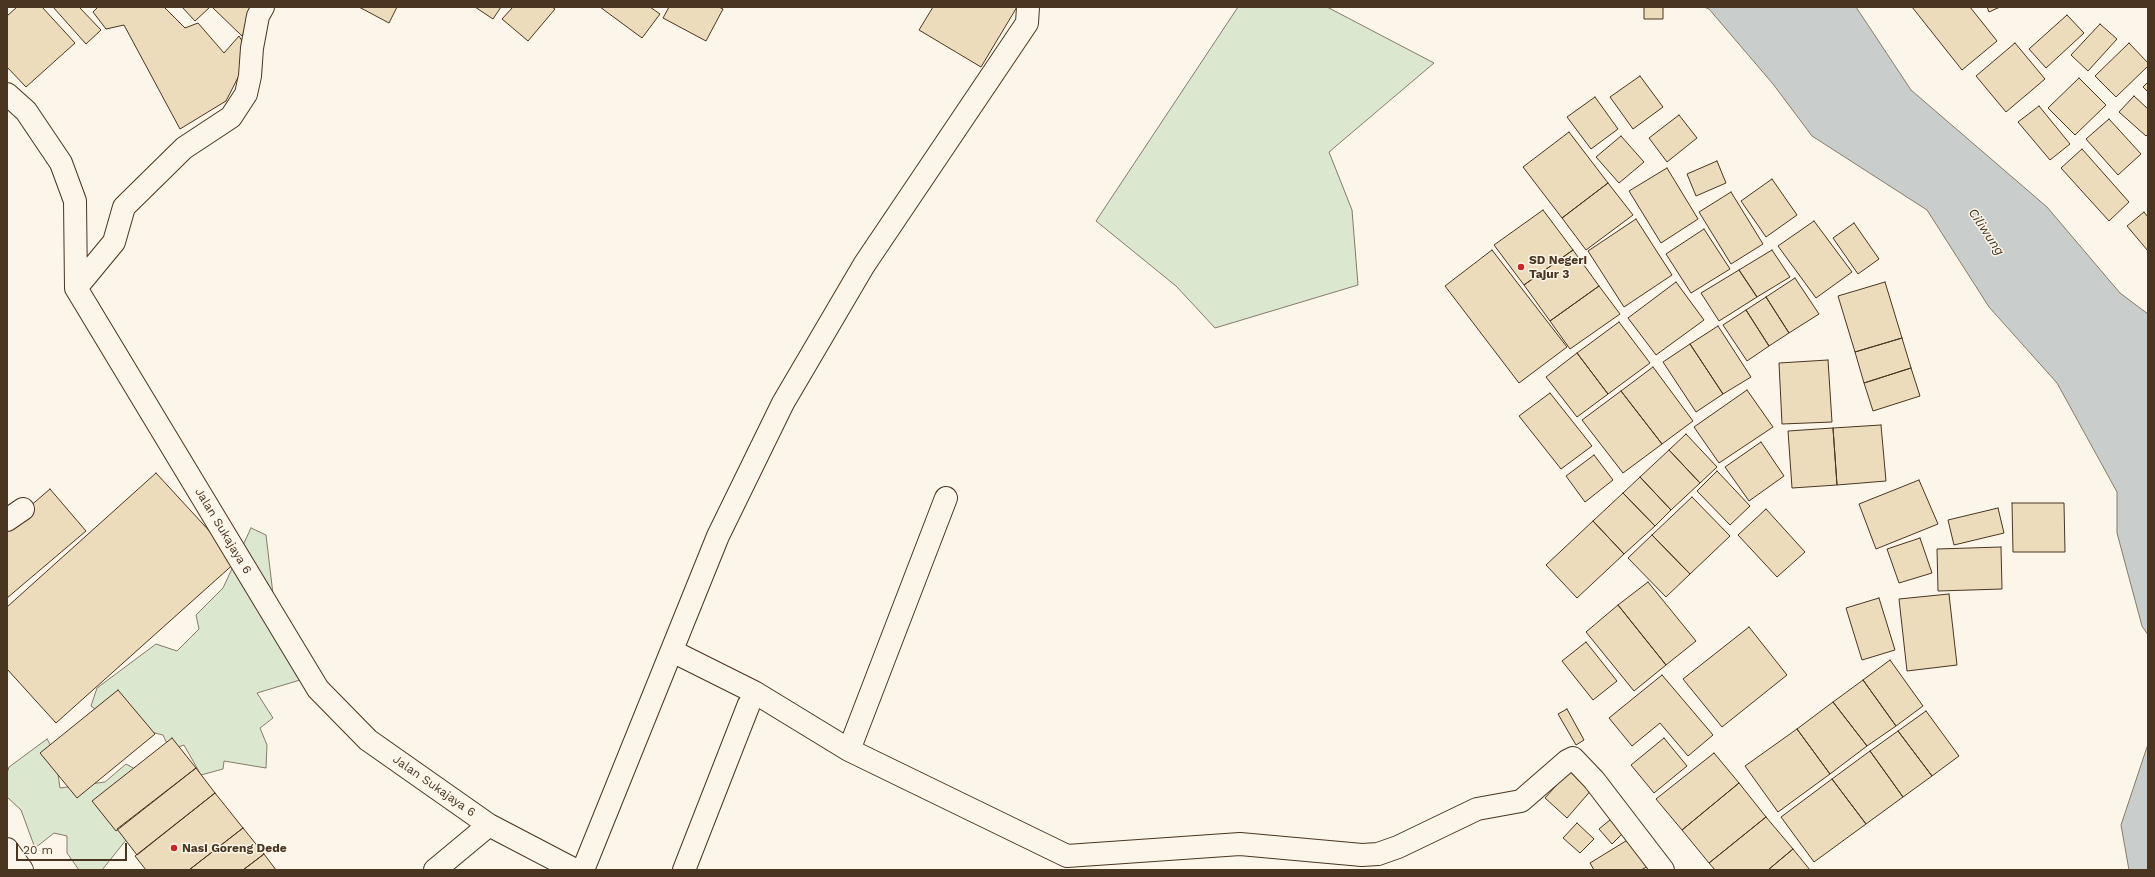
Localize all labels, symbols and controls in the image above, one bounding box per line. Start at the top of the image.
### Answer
water label: Ciliwung [1965,206,2007,258]
place label: SD Negeri Tajur 3 [1529,253,1587,281]
marker: SD Negeri Tajur 3 [1516,262,1526,272]
street label: Jalan Sukajaya 6 [192,485,254,577]
street label: Jalan Sukajaya 6 [390,752,478,820]
scale bar [18,835,129,861]
place label: Nasi Goreng Dede [182,841,287,855]
text: 20 m [23,843,53,857]
marker: Nasi Goreng Dede [169,843,179,853]

